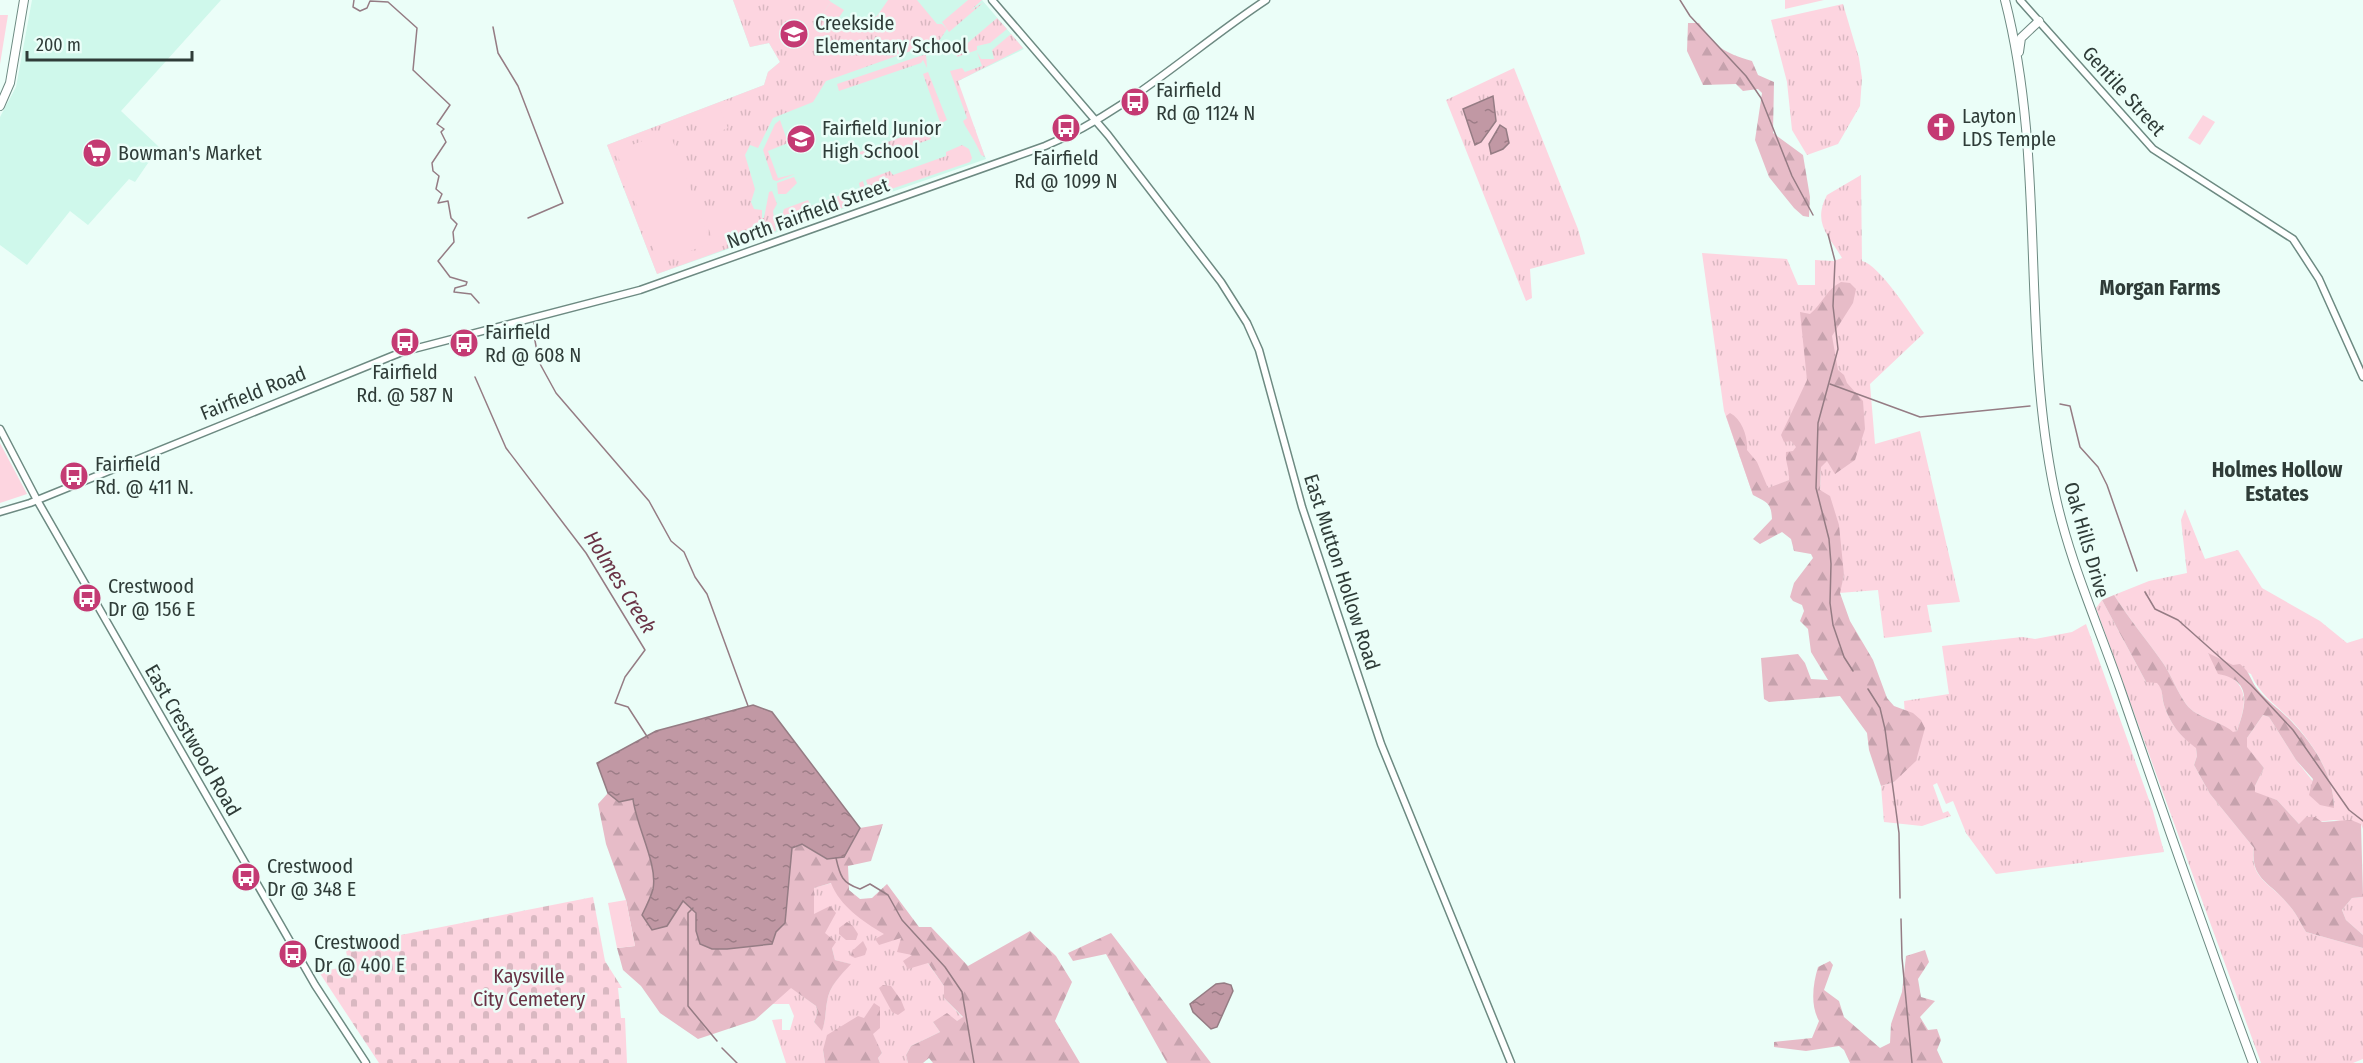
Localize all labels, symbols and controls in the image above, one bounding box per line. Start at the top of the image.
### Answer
place label: Creekside Elementary School [815,11,967,58]
school or university icon: Creekside Elementary School [778,18,810,50]
scale bar [27,24,192,62]
text: 200 m [36,34,81,56]
street label: Gentile Street [2077,41,2171,141]
place label: Fairfield Rd @ 1124 N [1156,78,1255,125]
bus stop icon: Fairfield Rd @ 1124 N [1119,86,1151,118]
place label: Layton LDS Temple [1962,104,2056,151]
church icon: Layton LDS Temple [1925,111,1957,143]
bus stop icon: Fairfield Rd @ 1099 N [1050,112,1082,144]
place label: Fairfield Junior High School [822,116,941,163]
school or university icon: Fairfield Junior High School [785,123,817,155]
supermarket icon: Bowman's Market [81,137,113,169]
place label: Bowman's Market [118,141,262,165]
place label: Fairfield Rd @ 1099 N [1014,146,1118,193]
street label: North Fairfield Street [724,172,893,254]
district label: Morgan Farms [2100,275,2220,301]
place label: Fairfield Rd @ 608 N [485,320,581,367]
bus stop icon: Fairfield Rd. @ 587 N [389,326,421,358]
bus stop icon: Fairfield Rd @ 608 N [448,327,480,359]
place label: Fairfield Rd. @ 587 N [356,360,454,407]
street label: Fairfield Road [197,361,309,425]
place label: Fairfield Rd. @ 411 N. [95,452,193,499]
district label: Holmes Hollow Estates [2212,457,2343,507]
bus stop icon: Fairfield Rd. @ 411 N. [58,460,90,492]
street label: East Mutton Hollow Road [1299,471,1385,673]
street label: Oak Hills Drive [2059,479,2115,601]
water label: Holmes Creek [578,526,662,638]
place label: Crestwood Dr @ 156 E [108,574,195,621]
bus stop icon: Crestwood Dr @ 156 E [71,582,103,614]
street label: East Crestwood Road [140,660,246,820]
place label: Crestwood Dr @ 348 E [267,854,356,901]
bus stop icon: Crestwood Dr @ 348 E [230,861,262,893]
place label: Crestwood Dr @ 400 E [314,930,405,977]
bus stop icon: Crestwood Dr @ 400 E [277,938,309,970]
park label: Kaysville City Cemetery [473,964,585,1011]

